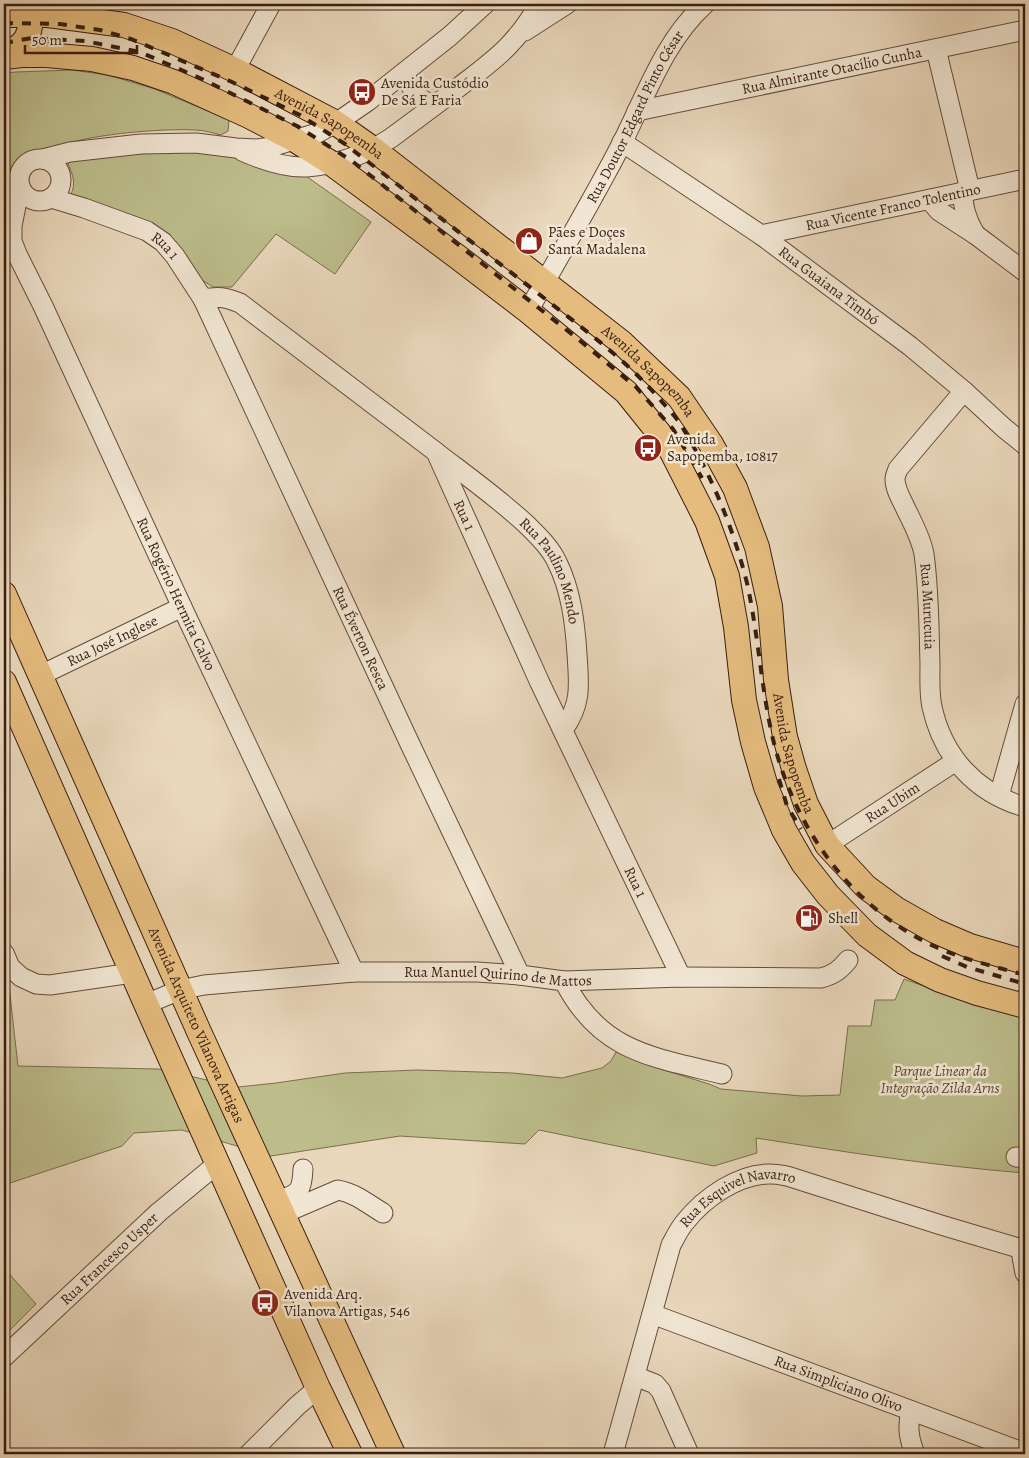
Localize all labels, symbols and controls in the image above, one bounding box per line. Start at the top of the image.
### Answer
scale bar [25,22,138,54]
street label: Rua Doutor Edgard Pinto César [582,26,688,207]
text: 50 m [32,30,62,50]
street label: Rua Almirante Otacílio Cunha [740,42,924,99]
place label: Avenida Custódio De Sá E Faria [380,73,489,110]
bus stop icon: Avenida Custódio De Sá E Faria [347,77,377,107]
street label: Avenida Sapopemba [271,82,388,164]
street label: Rua Vicente Franco Tolentino [804,179,982,235]
place label: Pães e Doçes Santa Madalena [548,222,646,259]
shop icon: Pães e Doçes Santa Madalena [514,226,544,256]
street label: Rua 1 [147,227,184,264]
street label: Rua Guaiana Timbó [775,242,883,330]
street label: Avenida Sapopemba [597,320,700,421]
place label: Avenida Sapopemba, 10817 [666,429,778,466]
bus stop icon: Avenida Sapopemba, 10817 [633,433,663,463]
street label: Rua 1 [449,496,480,534]
street label: Rua Paulino Mendo [515,513,584,625]
street label: Rua Rogério Hermita Calvo [132,514,220,674]
street label: Rua Murucuia [915,562,940,650]
street label: Rua Éverton Resca [328,583,394,693]
street label: Rua José Inglese [63,610,161,671]
street label: Avenida Sapopemba [768,691,819,817]
street label: Rua Ubim [861,777,924,828]
street label: Rua 1 [620,863,651,901]
fuel station icon: Shell [794,903,824,933]
place label: Shell [828,908,858,928]
street label: Avenida Arquiteto Vilanova Artigas [143,923,249,1126]
street label: Rua Manuel Quirino de Mattos [404,962,592,991]
park label: Parque Linear da Integração Zilda Arns [881,1061,999,1098]
street label: Rua Esquivel Navarro [675,1164,799,1232]
street label: Rua Francesco Usper [56,1208,163,1309]
place label: Avenida Arq. Vilanova Artigas, 546 [283,1284,410,1321]
bus stop icon: Avenida Arq. Vilanova Artigas, 546 [250,1288,280,1318]
street label: Rua Simpliciano Olivo [771,1350,906,1417]

